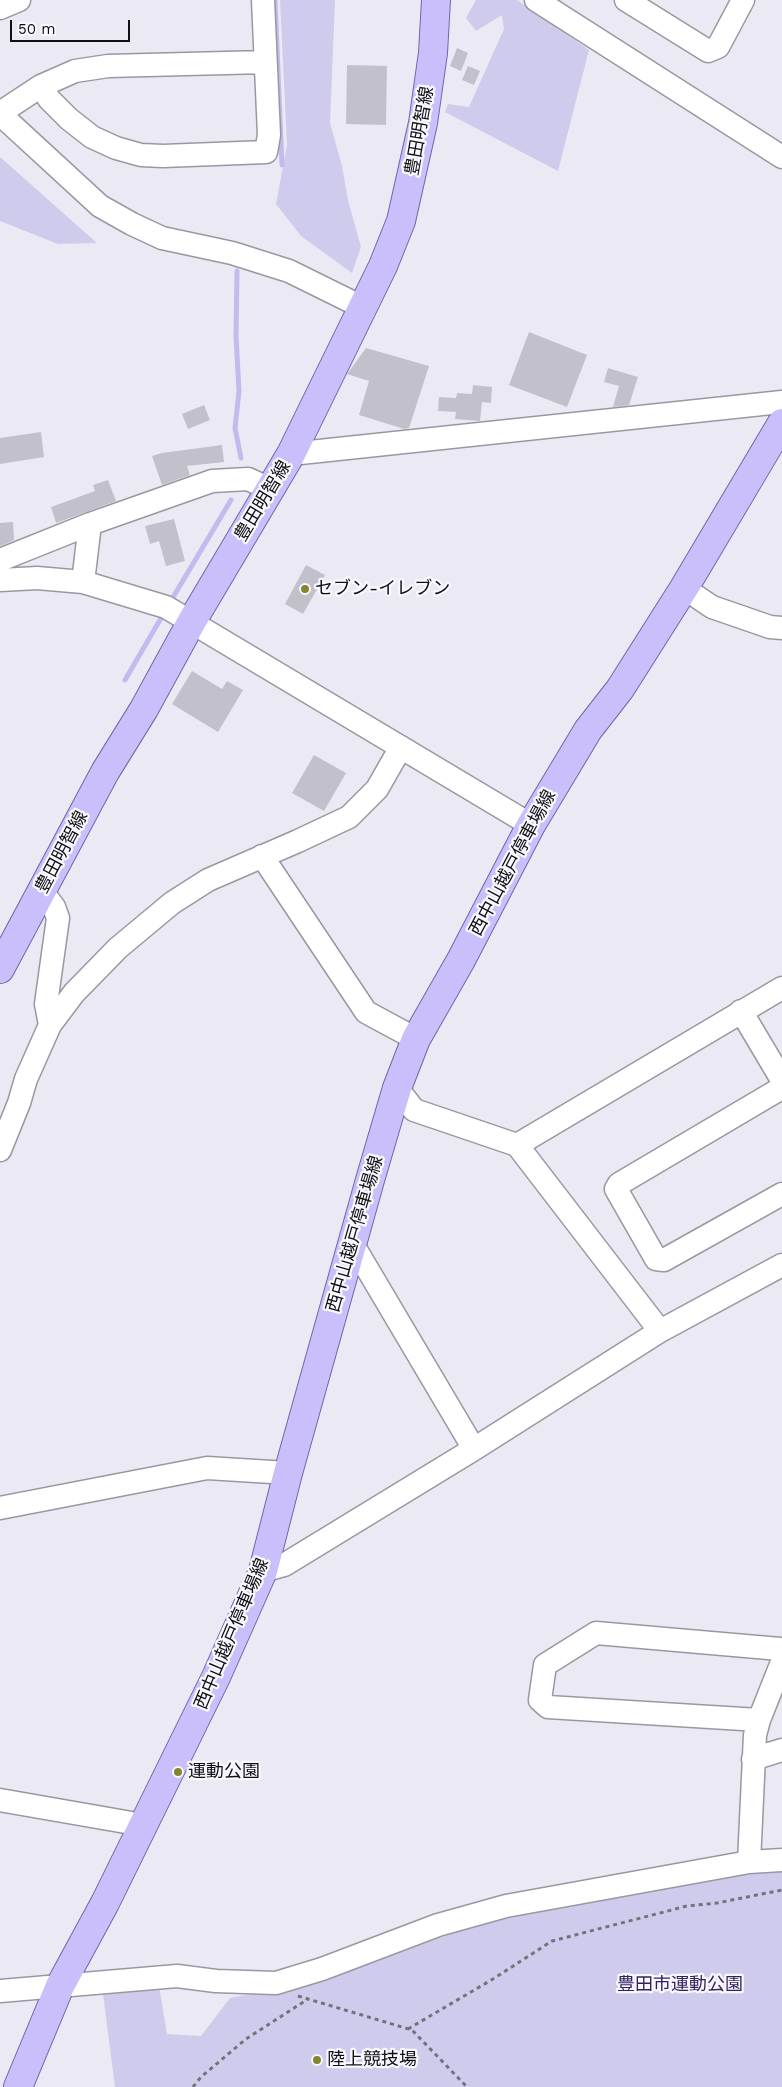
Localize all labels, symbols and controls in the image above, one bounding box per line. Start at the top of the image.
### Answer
scale bar [12,10,132,42]
text: 50 m [18,20,55,38]
street label: 豊田明智線 [402,85,438,177]
street label: 豊田明智線 [231,457,295,545]
place label: セブン-イレブン [315,578,450,600]
marker: セブン-イレブン [299,583,311,595]
street label: 西中山越戸停車場線 [465,786,561,940]
street label: 豊田明智線 [31,807,93,897]
street label: 西中山越戸停車場線 [322,1153,388,1315]
street label: 西中山越戸停車場線 [190,1555,274,1713]
place label: 運動公園 [188,1761,260,1783]
marker: 運動公園 [172,1766,184,1778]
park label: 豊田市運動公園 [617,1974,743,1996]
place label: 陸上競技場 [327,2049,417,2071]
marker: 陸上競技場 [311,2054,323,2066]

